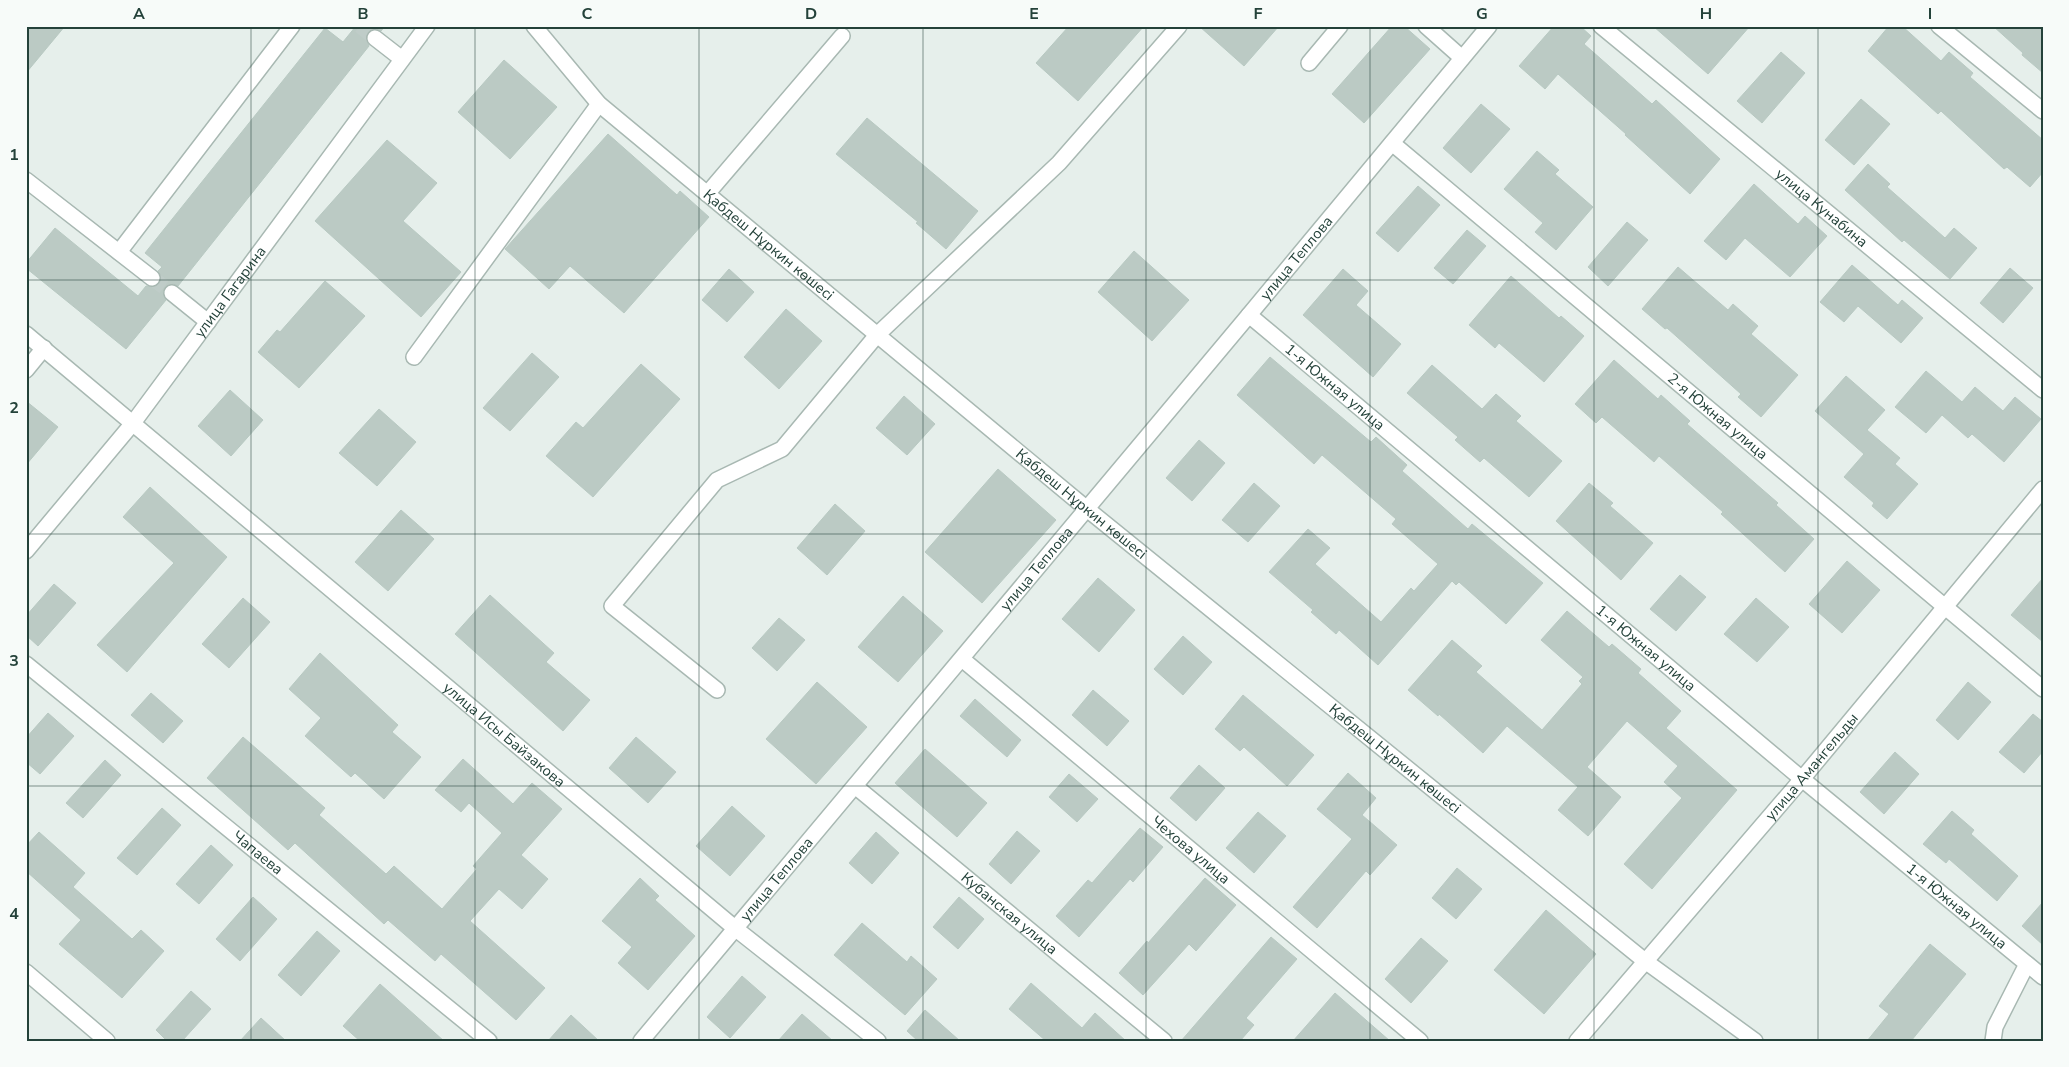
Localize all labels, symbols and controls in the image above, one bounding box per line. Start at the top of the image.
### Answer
text: A [133,3,145,25]
text: B [357,3,369,25]
text: C [582,3,593,25]
text: D [805,3,817,25]
text: E [1029,3,1039,25]
text: F [1254,3,1263,25]
text: G [1476,3,1488,25]
text: H [1700,3,1712,25]
text: I [1928,3,1932,25]
text: 1 [9,144,19,166]
street label: улица Кунабина [1771,164,1872,252]
street label: Қабдеш Нұркин көшесі [699,185,838,305]
street label: улица Теплова [1255,212,1337,304]
street label: улица Гагарина [190,242,271,342]
street label: 1-я Южная улица [1280,339,1389,435]
street label: 2-я Южная улица [1663,368,1772,464]
text: 2 [9,397,19,419]
street label: Қабдеш Нұркин көшесі [1011,444,1151,564]
street label: улица Теплова [995,522,1078,615]
street label: 1-я Южная улица [1591,600,1700,696]
text: 3 [9,650,19,672]
street label: улица Исы Байзакова [439,678,570,792]
street label: Қабдеш Нұркин көшесі [1325,699,1465,818]
street label: улица Амангельды [1761,709,1863,825]
street label: Чехова улица [1147,811,1234,888]
street label: Чапаева [228,826,287,879]
street label: улица Теплова [735,833,818,926]
street label: 1-я Южная улица [1902,859,2011,953]
street label: Кубанская улица [957,868,1062,959]
text: 4 [9,903,19,925]

